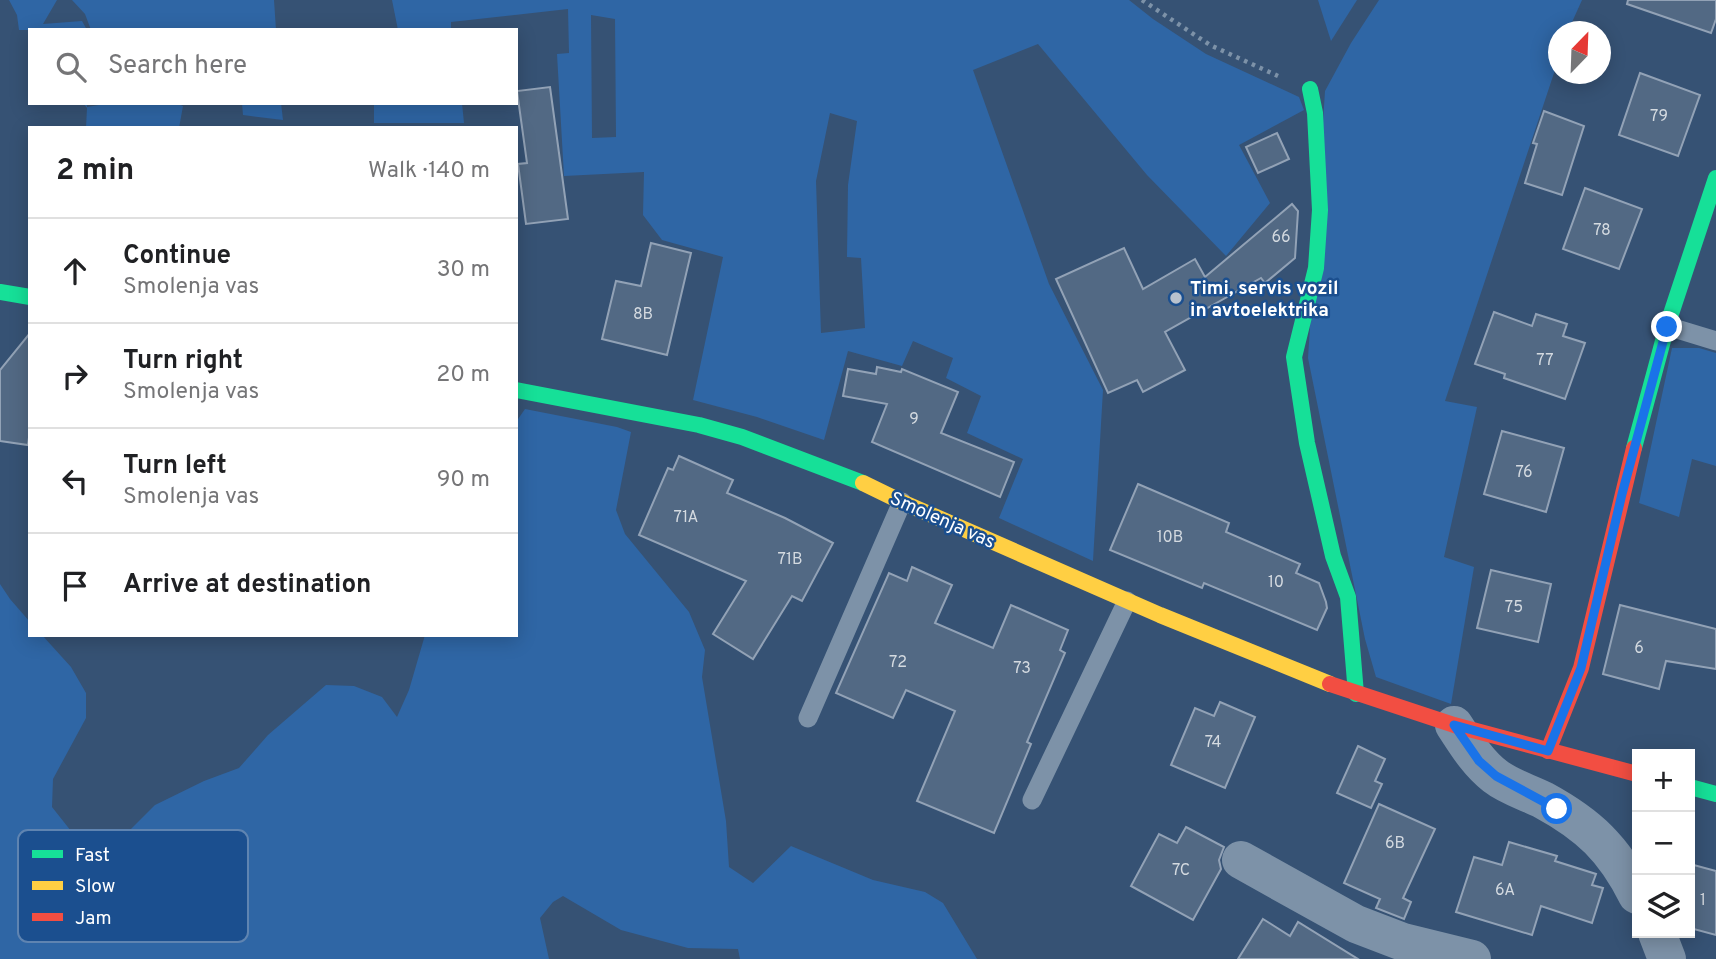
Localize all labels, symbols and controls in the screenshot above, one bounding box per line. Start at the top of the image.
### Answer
north arrow [1548,21,1611,84]
search box [28,28,518,105]
icon: search [52,48,90,86]
text: Search here [108,50,247,83]
house number: 79 [1650,107,1668,127]
text: 2 min [56,153,134,190]
text: Walk · 140 m [368,157,490,186]
house number: 78 [1593,221,1611,241]
house number: 66 [1271,228,1291,248]
text: Continue [123,240,231,273]
icon: ahead [56,252,94,290]
text: 30 m [437,256,490,285]
text: Smolenja vas [123,273,259,302]
place label: Timi, servis vozil in avtoelektrika [1190,277,1338,323]
marker: Timi, servis vozil in avtoelektrika [1168,290,1184,306]
house number: 8B [633,305,653,325]
route end [1651,311,1682,342]
text: Turn right [123,345,243,378]
house number: 77 [1536,351,1554,371]
icon: right [56,357,94,395]
text: 20 m [436,361,490,390]
text: Smolenja vas [123,378,259,407]
house number: 9 [909,410,919,430]
text: Turn left [123,450,227,483]
icon: left [56,462,94,500]
house number: 76 [1515,463,1533,483]
text: 90 m [437,466,490,495]
text: Smolenja vas [123,483,259,512]
street label: Smolenja vas [886,487,998,555]
house number: 71A [674,508,699,528]
house number: 10B [1157,528,1183,548]
house number: 71B [777,550,803,570]
icon: arrive [56,567,94,605]
text: Arrive at destination [123,569,371,602]
house number: 10 [1268,573,1284,593]
house number: 75 [1505,598,1523,618]
house number: 6 [1634,639,1644,659]
house number: 72 [889,653,907,673]
house number: 73 [1013,659,1031,679]
house number: 74 [1205,733,1221,753]
map controls [1632,749,1695,938]
button: + [1632,749,1695,812]
route start [1541,793,1572,824]
button: − [1632,812,1695,875]
legend [18,830,248,942]
house number: 6B [1385,834,1405,854]
text: Fast [75,844,110,868]
house number: 7C [1172,861,1190,881]
text: Slow [75,875,115,899]
button: layers [1632,875,1695,938]
house number: 6A [1495,881,1515,901]
house number: 1 [1700,891,1706,911]
text: Jam [75,907,112,931]

